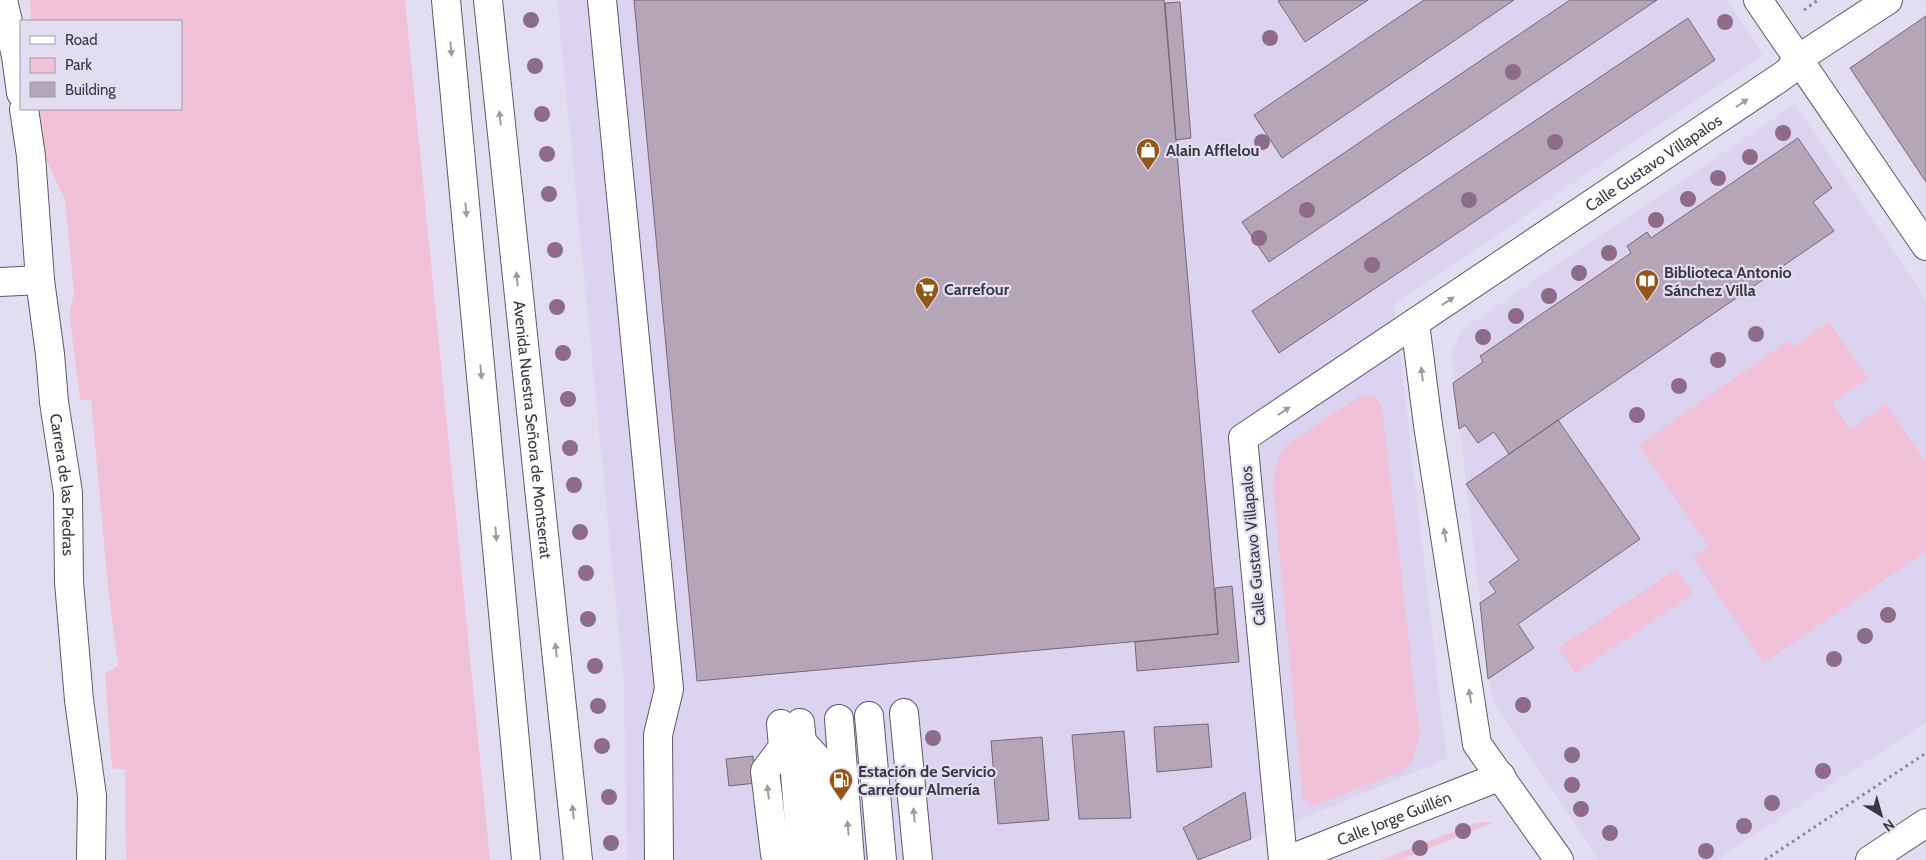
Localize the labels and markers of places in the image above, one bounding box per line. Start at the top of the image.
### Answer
shop icon: Alain Afflelou [1135,137,1161,171]
place label: Alain Afflelou [1166,141,1259,160]
place label: Biblioteca Antonio Sánchez Villa [1664,263,1792,300]
library icon: Biblioteca Antonio Sánchez Villa [1634,268,1660,302]
supermarket icon: Carrefour [914,276,940,310]
place label: Carrefour [944,280,1010,299]
place label: Estación de Servicio Carrefour Almería [858,762,996,799]
fuel station icon: Estación de Servicio Carrefour Almería [828,767,854,801]

